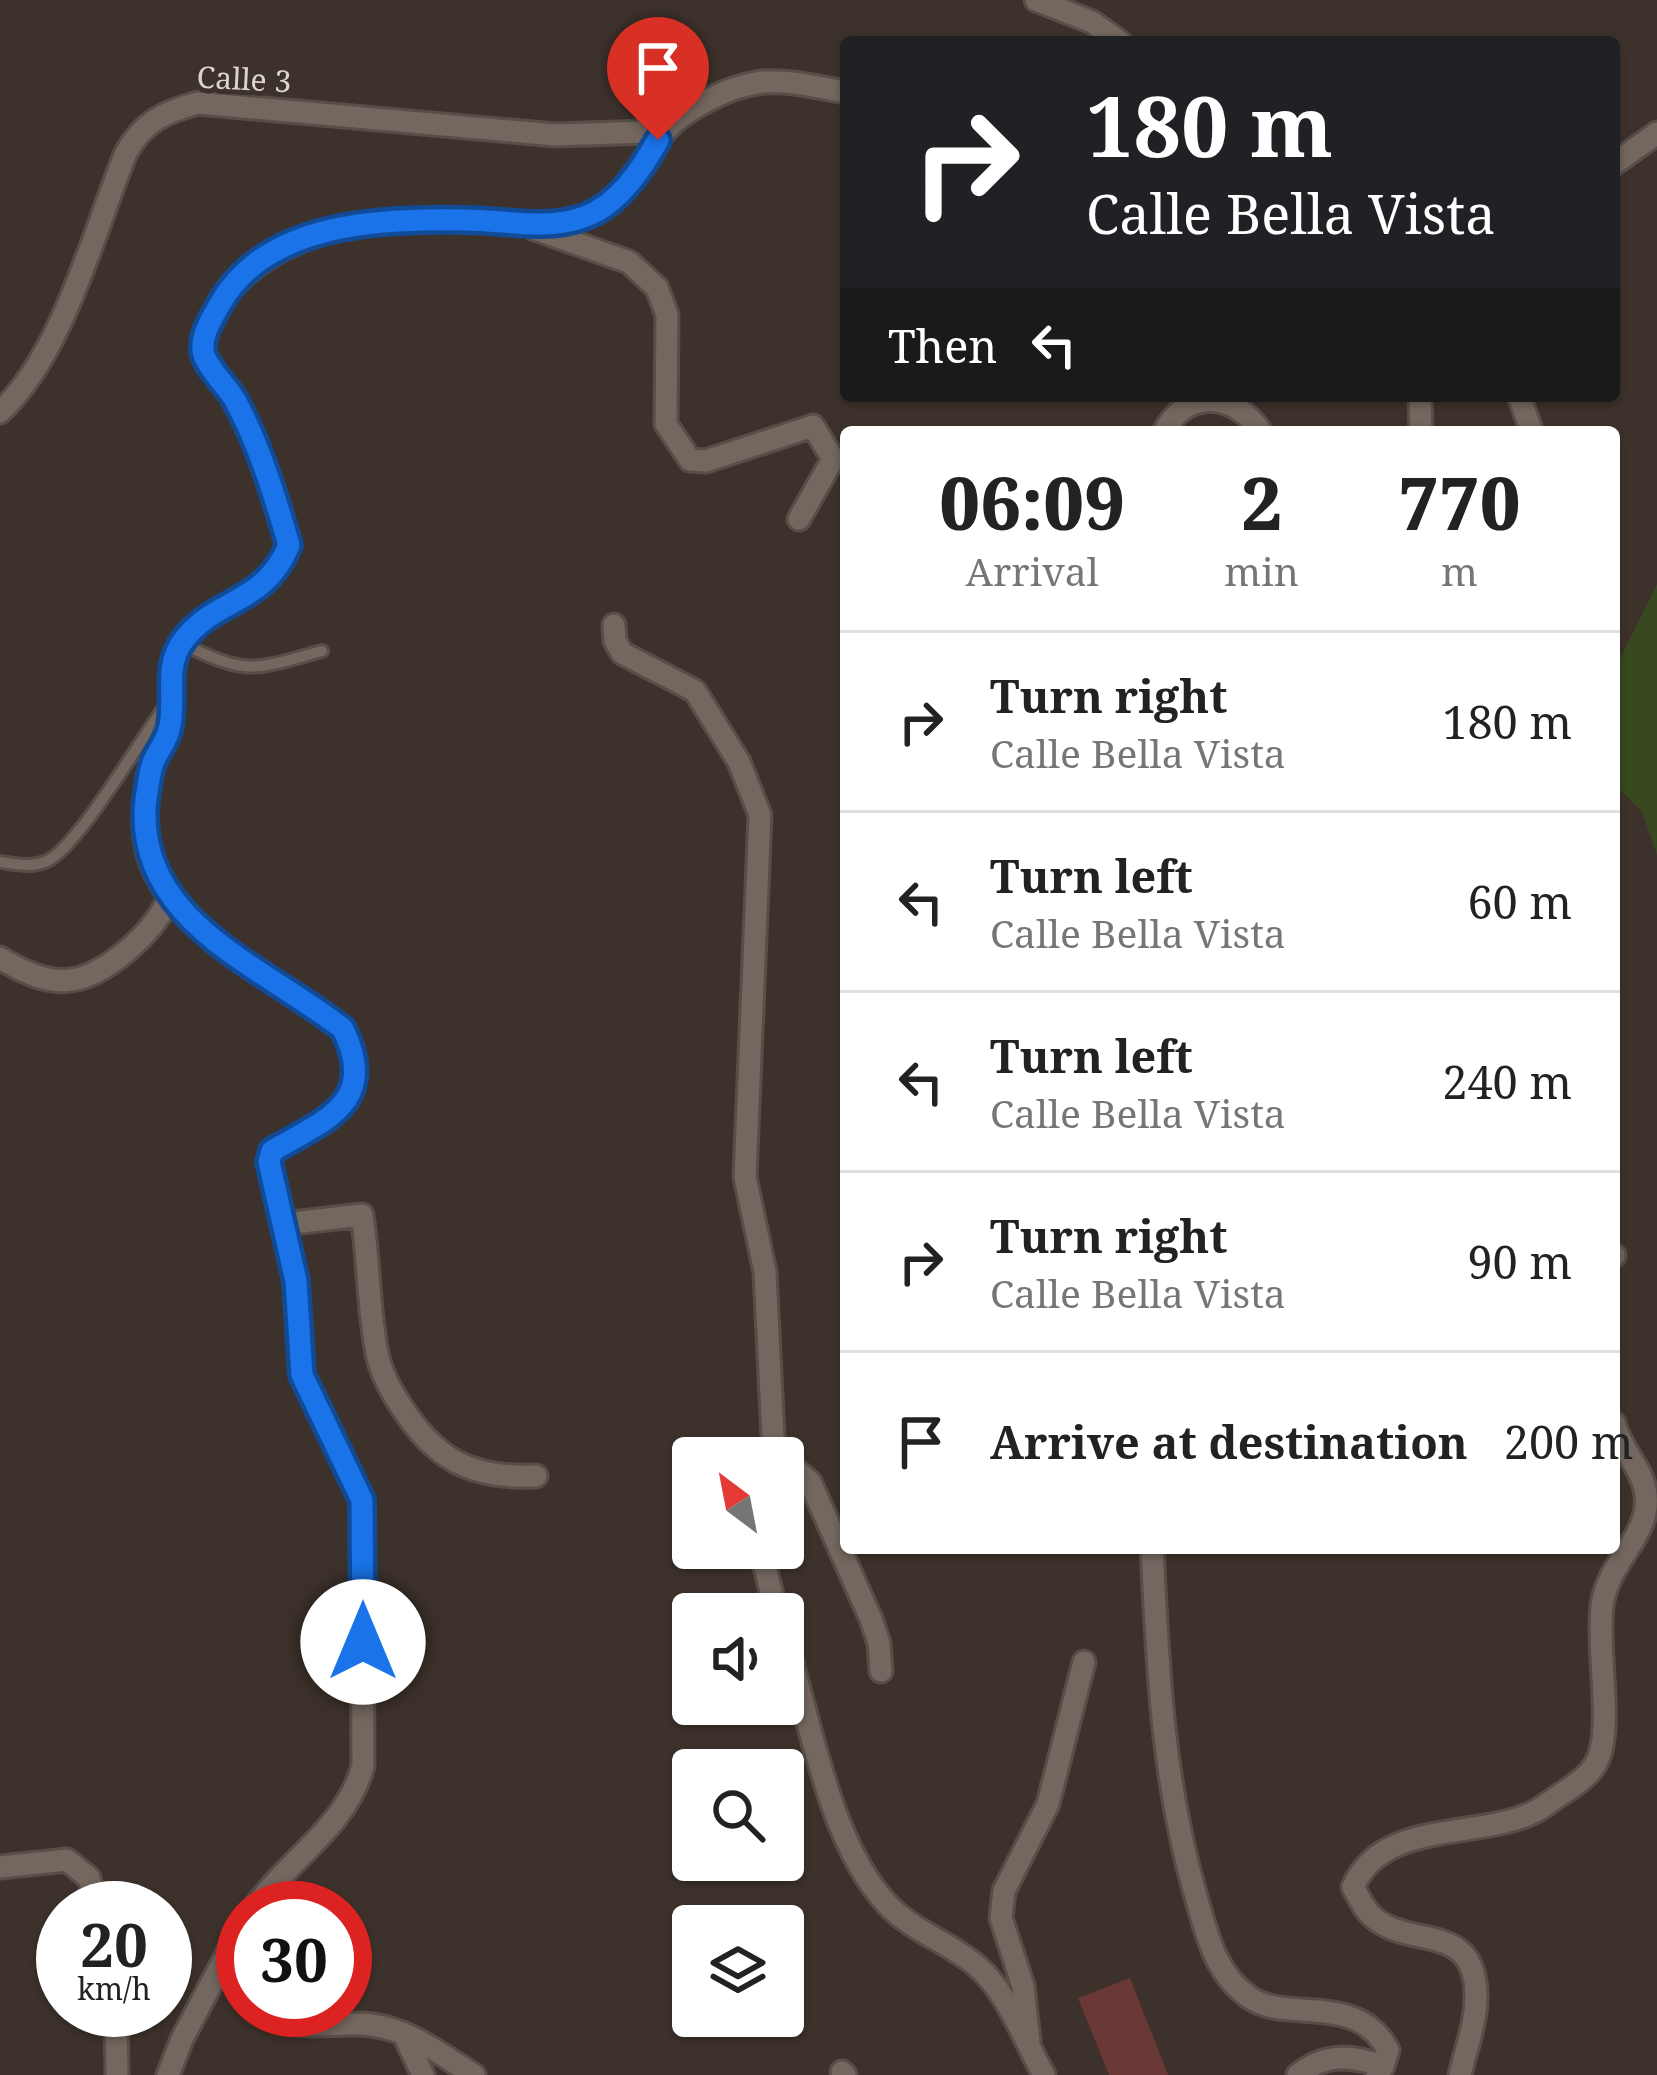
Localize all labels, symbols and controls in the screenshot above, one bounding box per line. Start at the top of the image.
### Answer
pin [607,17,709,140]
icon: arrive [625,35,691,101]
street label: Calle 3 [196,56,292,101]
text: 180 m [1086,67,1333,182]
icon: right [888,84,1044,240]
text: Calle Bella Vista [1086,176,1496,250]
icon: left [1021,312,1087,378]
text: Then [888,315,997,376]
text: 06:09 [939,453,1125,551]
text: 2 [1241,453,1282,551]
text: 770 [1398,453,1521,551]
text: Arrival [966,544,1099,597]
text: min [1224,544,1299,597]
text: m [1441,544,1478,597]
text: Turn right [990,665,1227,726]
icon: right [888,689,954,755]
text: 180 m [1442,691,1572,752]
text: Calle Bella Vista [990,726,1286,779]
text: Turn left [990,845,1193,906]
icon: left [888,869,954,935]
text: 60 m [1467,871,1572,932]
text: Calle Bella Vista [990,906,1286,959]
text: Turn left [990,1025,1193,1086]
icon: left [888,1049,954,1115]
text: 240 m [1442,1051,1572,1112]
text: Calle Bella Vista [990,1086,1286,1139]
text: Turn right [990,1205,1227,1266]
icon: right [888,1229,954,1295]
text: 90 m [1467,1231,1572,1292]
text: Calle Bella Vista [990,1266,1286,1319]
icon: arrive [888,1409,954,1475]
text: Arrive at destination [990,1411,1468,1472]
text: 200 m [1504,1411,1634,1472]
north arrow [672,1437,804,1569]
map controls [672,1437,804,2037]
position arrow [300,1579,426,1705]
button: sound [672,1593,804,1725]
button: search [672,1749,804,1881]
speed limit sign: 30 [216,1881,372,2037]
text: 20 [80,1903,148,1985]
button: layers [672,1905,804,2037]
text: km/h [77,1968,151,2009]

